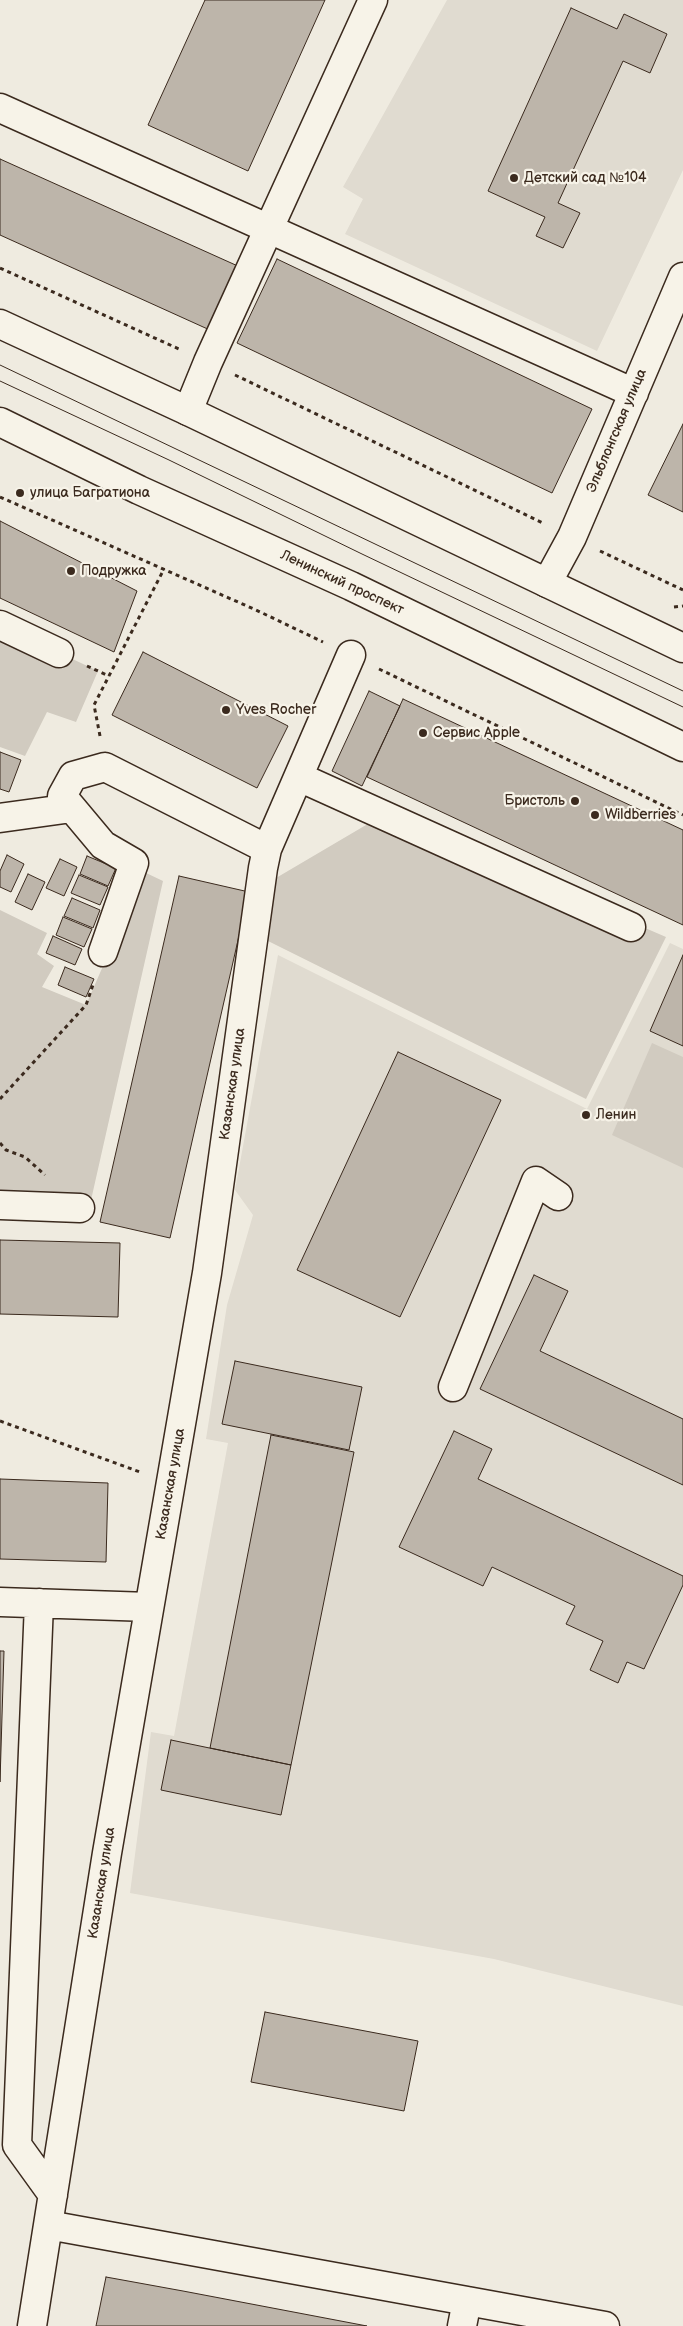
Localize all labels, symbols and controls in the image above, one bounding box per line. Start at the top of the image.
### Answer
place label: Детский сад №104 [524,170,646,186]
marker: Детский сад №104 [508,172,520,184]
street label: Эльблонгская улица [583,367,651,495]
place label: улица Багратиона [30,485,150,501]
marker: улица Багратиона [14,487,26,499]
street label: Ленинский проспект [278,547,406,619]
place label: Подружка [81,563,146,579]
marker: Подружка [65,565,77,577]
place label: Yves Rocher [236,702,316,718]
marker: Yves Rocher [220,704,232,716]
place label: Сервис Apple [433,725,520,741]
marker: Сервис Apple [417,727,429,739]
place label: Бристоль [504,793,565,809]
marker: Бристоль [569,795,581,807]
place label: Wildberries [605,807,676,823]
marker: Wildberries [589,809,601,821]
street label: Казанская улица [217,1027,249,1141]
place label: Ленин [596,1107,636,1123]
marker: Ленин [580,1109,592,1121]
street label: Казанская улица [153,1427,189,1541]
street label: Казанская улица [85,1826,119,1940]

